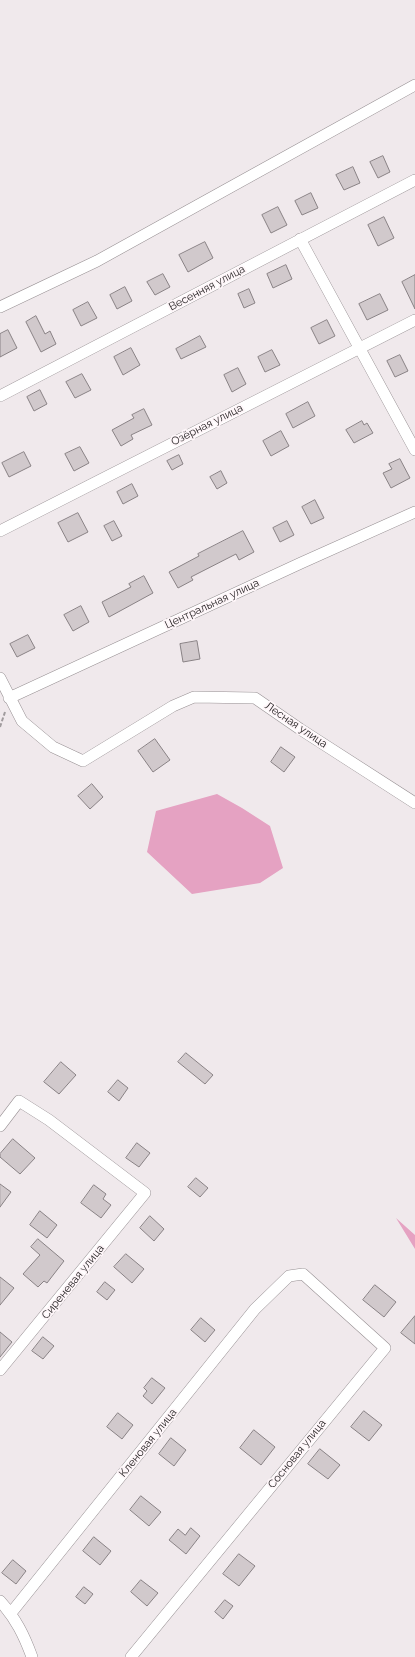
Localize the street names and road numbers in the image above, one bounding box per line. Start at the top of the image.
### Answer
street label: Весенняя улица [167,262,247,314]
street label: Озёрная улица [169,401,245,449]
street label: Центральная улица [163,576,261,632]
street label: Лесная улица [262,699,330,751]
street label: Сиреневая улица [39,1242,107,1322]
street label: Кленовая улица [116,1406,180,1480]
street label: Сосновая улица [265,1417,329,1491]

